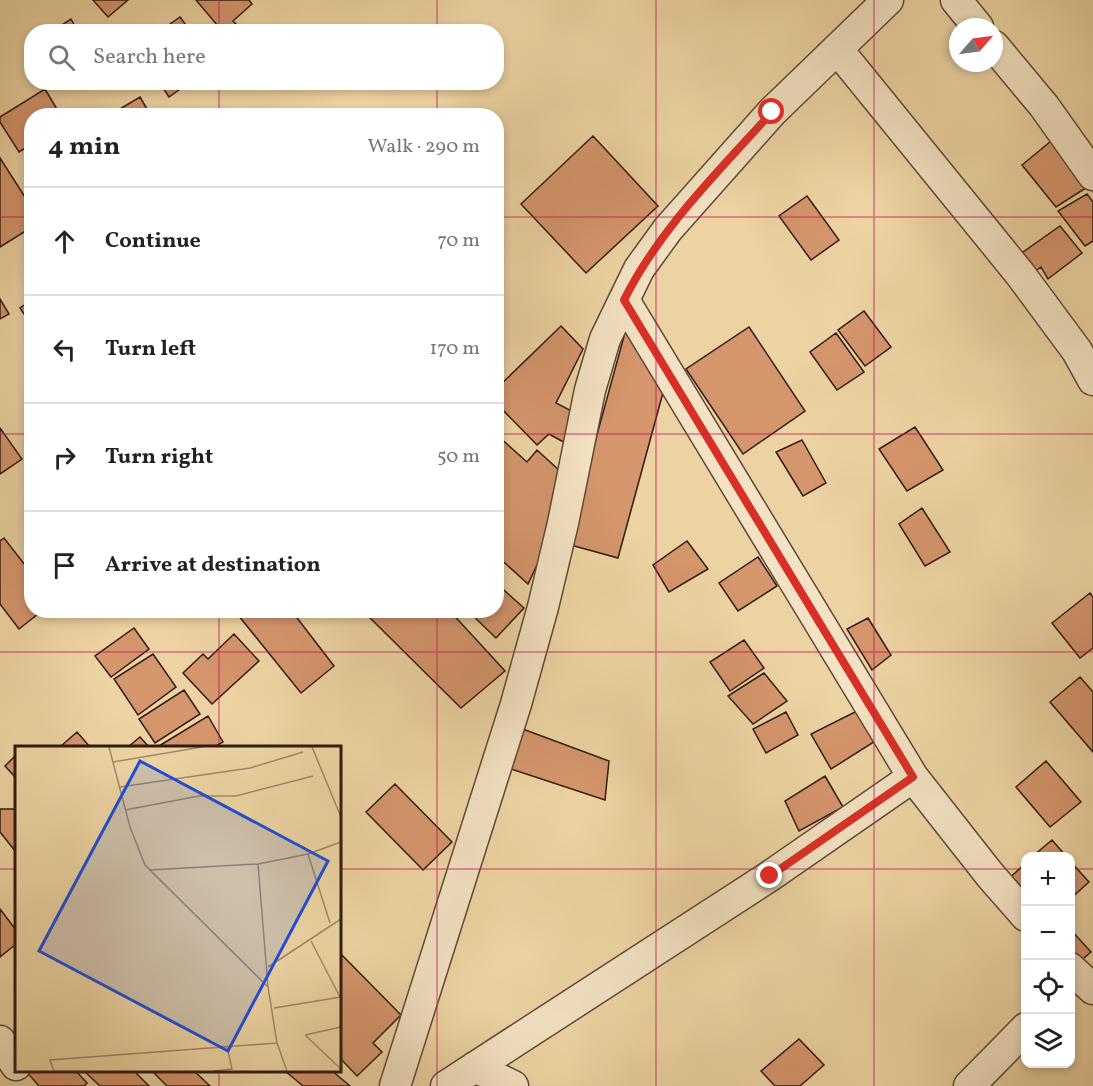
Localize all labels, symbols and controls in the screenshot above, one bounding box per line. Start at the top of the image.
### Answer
north arrow [949,18,1003,72]
search box [24,24,504,90]
icon: search [45,41,78,74]
text: Search here [93,42,206,73]
route start [758,98,784,124]
text: 4 min [48,129,120,165]
text: Walk · 290 m [368,133,480,161]
icon: ahead [48,225,81,258]
text: Continue [105,226,201,257]
text: 70 m [437,227,480,255]
icon: left [48,333,81,366]
text: Turn left [105,334,196,365]
text: 170 m [430,335,480,363]
icon: right [48,441,81,474]
text: Turn right [105,442,213,473]
text: 50 m [437,443,480,471]
icon: arrive [48,549,81,582]
text: Arrive at destination [105,550,321,581]
inset map [15,746,340,1071]
map controls [1021,852,1075,1068]
button: + [1021,852,1075,906]
route end [756,862,782,888]
button: − [1021,906,1075,960]
button: locate [1021,960,1075,1014]
button: layers [1021,1014,1075,1068]

